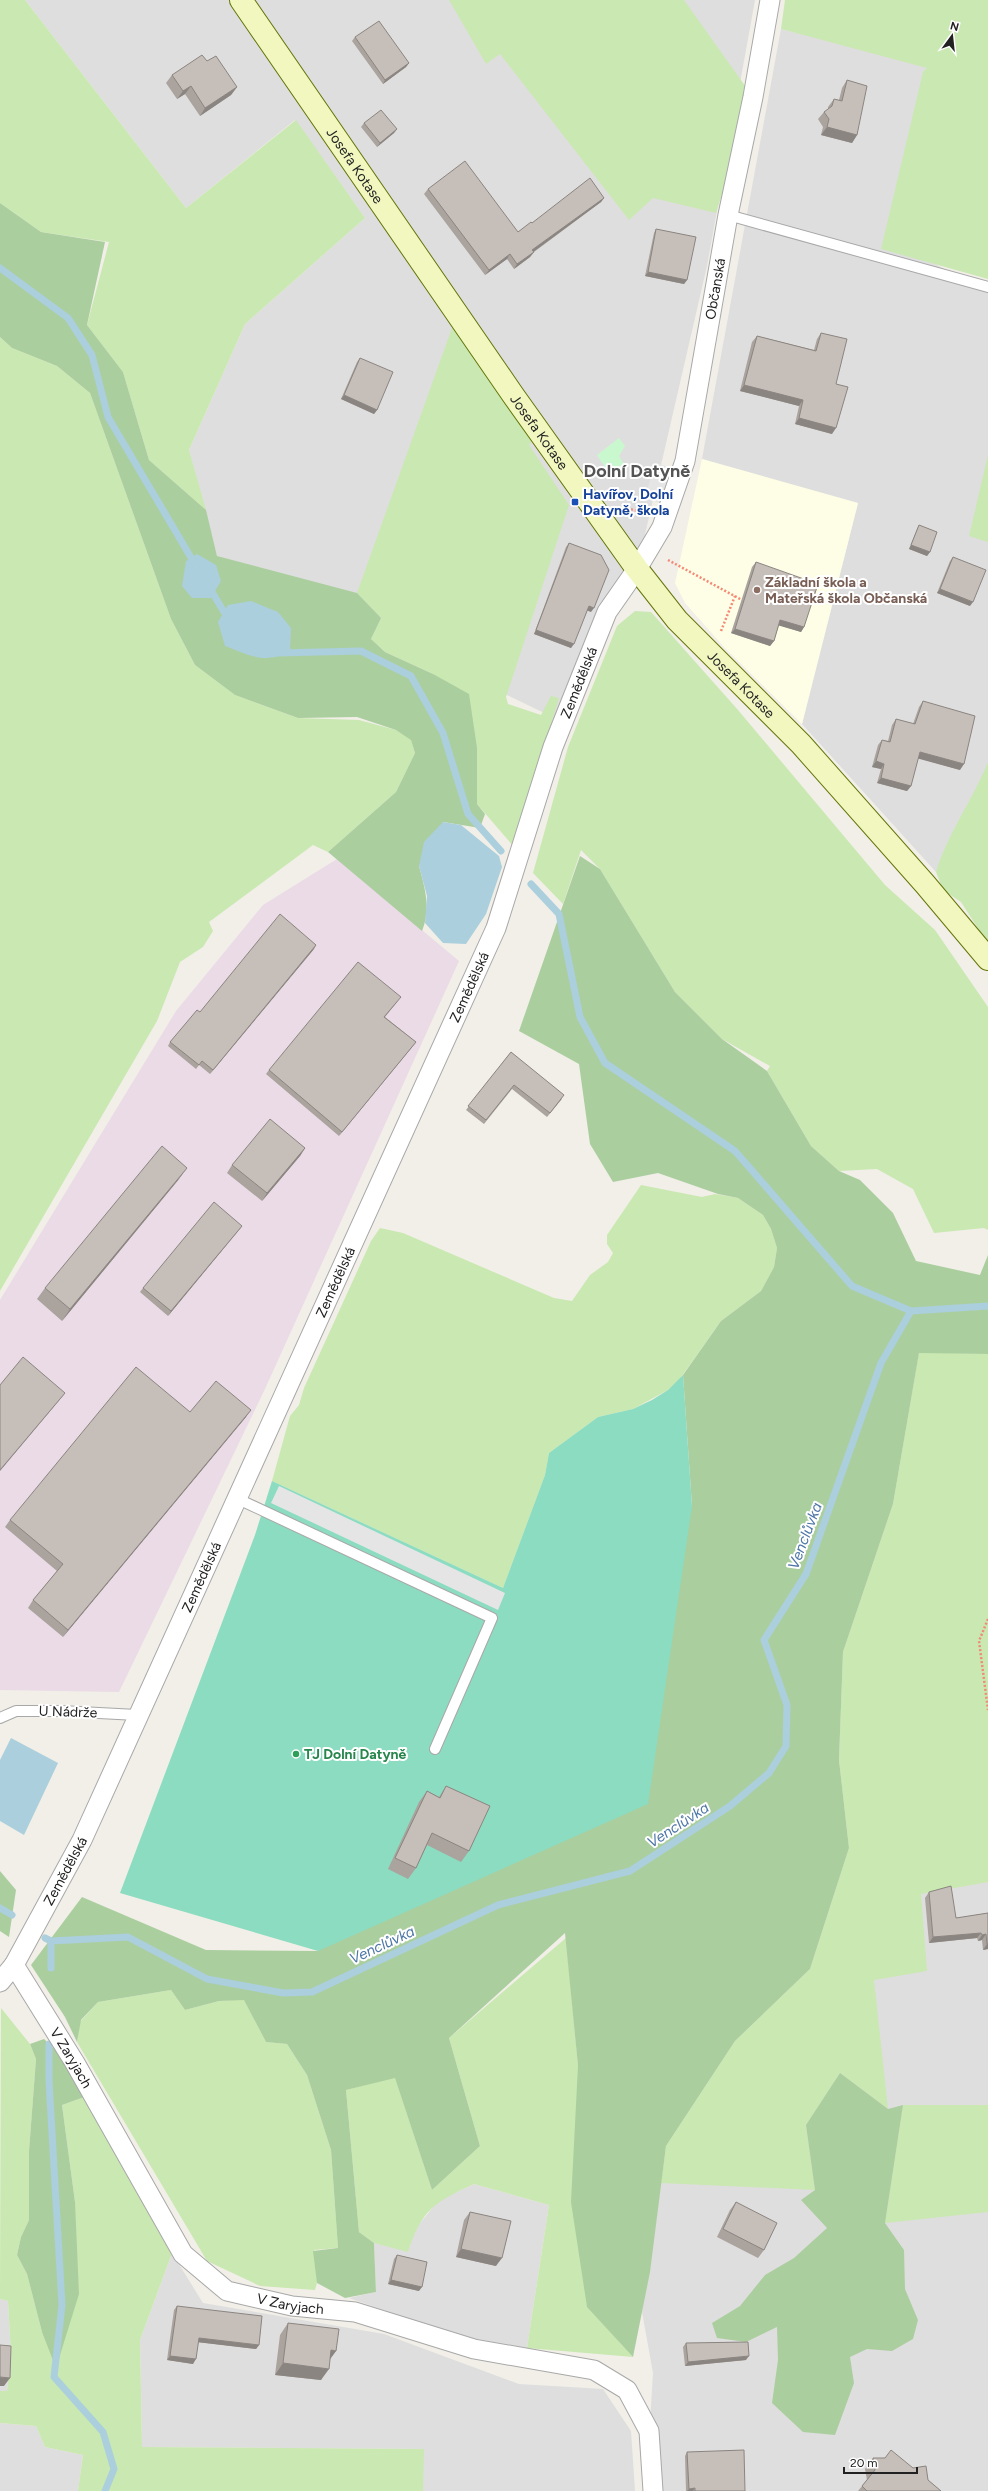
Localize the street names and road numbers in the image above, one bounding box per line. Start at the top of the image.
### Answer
street label: Josefa Kotase [323,124,387,207]
street label: Občanská [701,257,729,321]
street label: Josefa Kotase [507,391,572,473]
street label: Zemědělská [557,644,601,721]
street label: Josefa Kotase [704,647,779,722]
street label: Zemědělská [446,949,493,1025]
street label: Zemědělská [312,1244,359,1320]
street label: Zemědělská [178,1539,225,1615]
street label: U Nádrže [38,1702,98,1722]
street label: Zemědělská [40,1834,91,1908]
street label: V Zaryjach [46,2024,96,2091]
street label: V Zaryjach [255,2290,325,2317]

